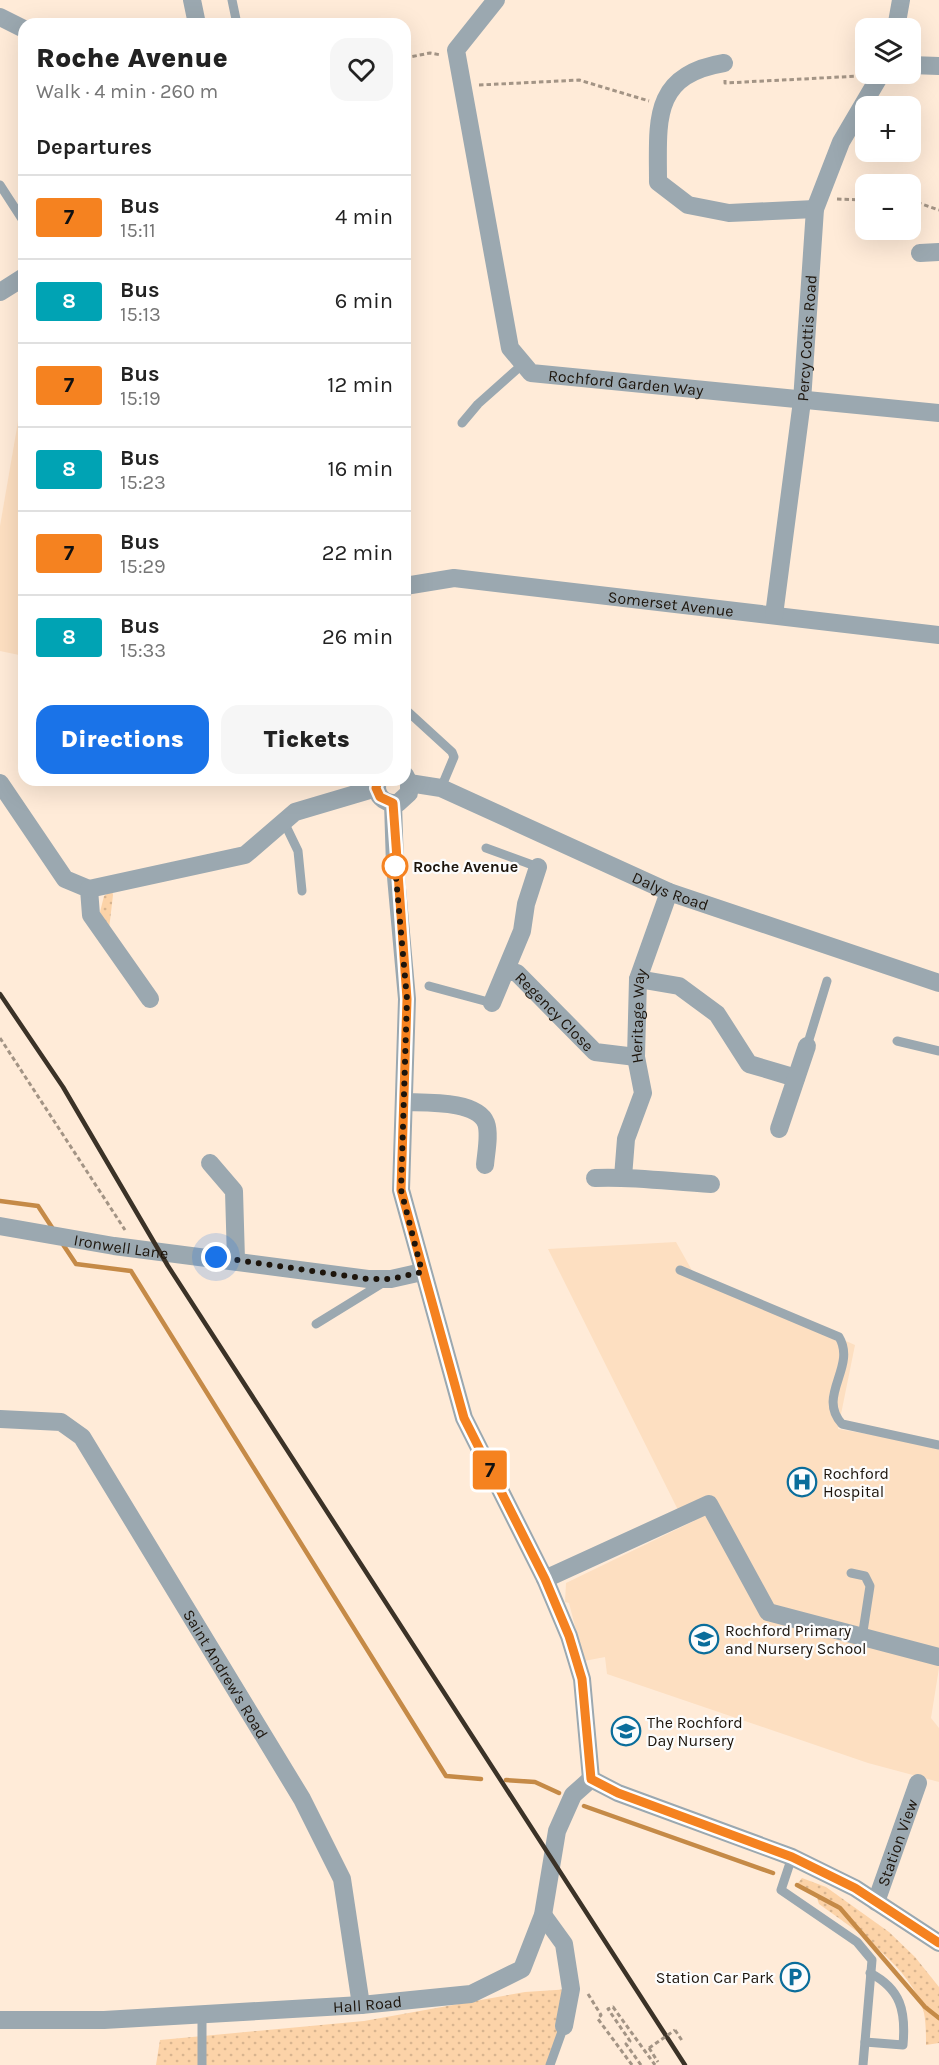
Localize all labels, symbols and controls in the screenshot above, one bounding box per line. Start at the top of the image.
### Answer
map controls [855,18,921,240]
button: layers [855,18,921,84]
button: heart [330,38,393,101]
text: Roche Avenue [36,41,228,74]
text: Walk · 4 min · 260 m [36,80,218,103]
button: + [855,96,921,162]
text: Departures [36,134,152,160]
button: − [855,174,921,240]
text: Bus [120,193,160,219]
text: 4 min [335,204,393,230]
text: 7 [64,205,74,229]
text: 15:11 [120,219,156,242]
street label: Percy Cottis Road [793,274,821,402]
text: Bus [120,277,160,303]
text: 6 min [335,288,393,314]
text: 8 [62,289,76,313]
text: 15:13 [120,303,161,326]
text: Bus [120,361,160,387]
street label: Rochford Garden Way [547,366,705,400]
text: 12 min [327,372,393,398]
text: 7 [64,373,74,397]
text: 15:19 [120,387,161,410]
text: Bus [120,445,160,471]
text: 16 min [327,456,393,482]
text: 8 [62,457,76,481]
text: 15:23 [120,471,166,494]
text: Bus [120,529,160,555]
text: 22 min [322,540,393,566]
text: 7 [64,541,74,565]
text: 15:29 [120,555,166,578]
street label: Somerset Avenue [607,587,735,621]
text: Bus [120,613,160,639]
text: 26 min [322,624,393,650]
text: 8 [62,625,76,649]
text: 15:33 [120,639,166,662]
button: Directions [36,705,209,774]
button: Tickets [221,705,393,774]
marker: Roche Avenue [382,853,408,879]
place label: Roche Avenue [413,857,518,876]
street label: Dalys Road [629,868,711,915]
street label: Heritage Way [626,965,651,1065]
street label: Regency Close [511,968,598,1055]
street label: Ironwell Lane [72,1230,170,1263]
your location [201,1242,231,1272]
line badge: 7 [470,1450,510,1490]
text: 7 [485,1458,495,1482]
place label: Rochford Hospital [823,1464,889,1501]
hospital icon: Rochford Hospital [786,1466,818,1498]
street label: Saint Andrew's Road [179,1606,272,1742]
place label: Rochford Primary and Nursery School [725,1621,866,1658]
school or university icon: Rochford Primary and Nursery School [688,1623,720,1655]
place label: The Rochford Day Nursery [647,1713,743,1750]
school or university icon: The Rochford Day Nursery [610,1715,642,1747]
street label: Station View [873,1796,922,1889]
parking icon: Station Car Park [779,1961,811,1993]
place label: Station Car Park [656,1968,774,1987]
street label: Hall Road [333,1992,403,2017]

